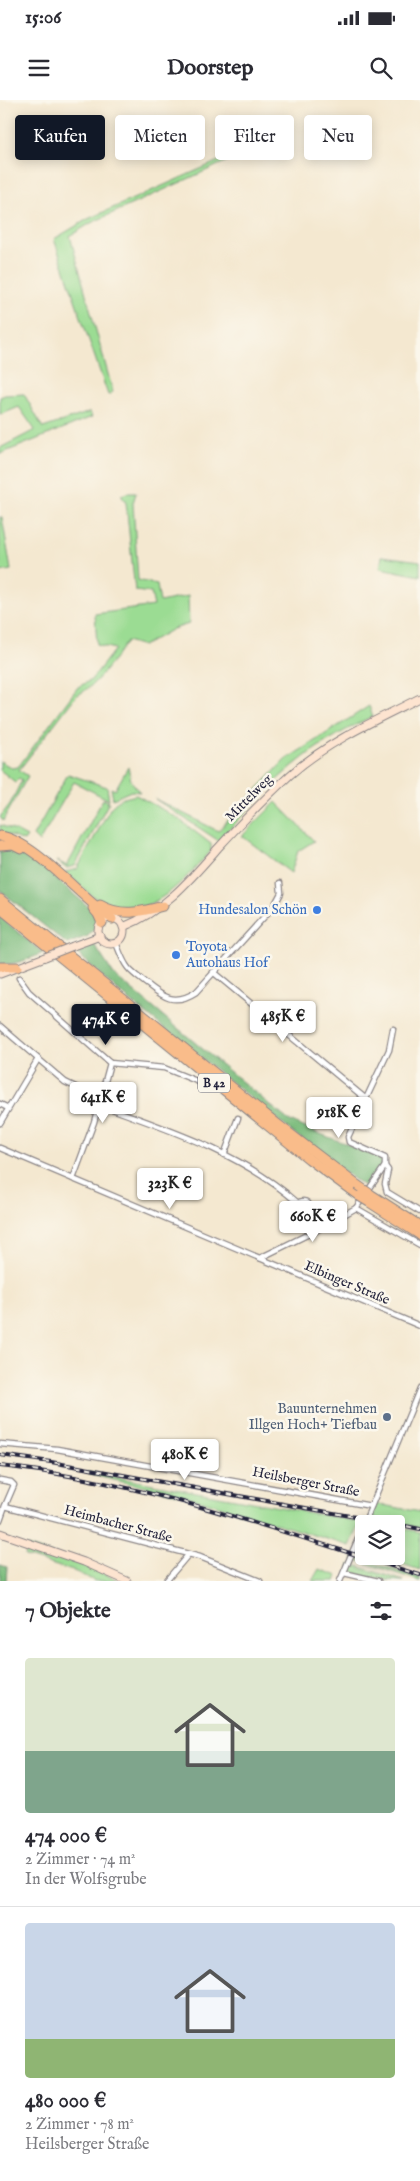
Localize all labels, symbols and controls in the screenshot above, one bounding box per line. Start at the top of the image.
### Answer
text: 15:06 [25,6,61,30]
icon: menu [25,54,53,82]
text: Doorstep [167,54,253,82]
icon: search [367,54,395,82]
chip: Kaufen [15,115,105,160]
chip: Mieten [115,115,205,160]
chip: Filter [215,115,294,160]
chip: Neu [304,115,372,160]
street label: Mittelweg [222,770,277,825]
place label: Hundesalon Schön [198,901,308,919]
marker: Hundesalon Schön [311,904,323,916]
place label: Toyota Autohaus Hof [185,938,271,972]
marker: Toyota Autohaus Hof [170,949,182,961]
pin: 485K € [242,1000,324,1043]
pin: 474K € [65,1004,147,1046]
text: 485K € [261,1007,305,1027]
text: 474K € [82,1010,130,1030]
road number: B 42 [198,1074,230,1092]
pin: 641K € [62,1082,144,1124]
text: 641K € [81,1088,126,1108]
pin: 918K € [298,1096,380,1139]
text: 918K € [317,1103,361,1123]
pin: 323K € [129,1168,211,1210]
text: 323K € [148,1174,192,1194]
pin: 660K € [272,1200,354,1243]
text: 660K € [290,1207,336,1227]
street label: Elbinger Straße [302,1257,393,1309]
place label: Bauunternehmen Illgen Hoch+ Tiefbau [249,1400,378,1434]
marker: Bauunternehmen Illgen Hoch+ Tiefbau [381,1411,393,1423]
pin: 480K € [144,1438,226,1481]
text: 480K € [162,1445,208,1465]
street label: Heilsberger Straße [251,1463,362,1501]
street label: Heimbacher Straße [62,1501,175,1547]
map controls [355,1515,405,1565]
button: layers [355,1515,405,1565]
icon: filters [367,1597,395,1625]
text: 7 Objekte [25,1598,111,1625]
icon: home [165,1690,255,1780]
text: 474 000 € [25,1823,107,1850]
text: 2 Zimmer · 74 m² [25,1850,136,1870]
text: In der Wolfsgrube [25,1870,147,1890]
icon: home [165,1956,255,2046]
text: 480 000 € [25,2088,106,2115]
text: 2 Zimmer · 78 m² [25,2115,134,2135]
text: Heilsberger Straße [25,2135,149,2155]

